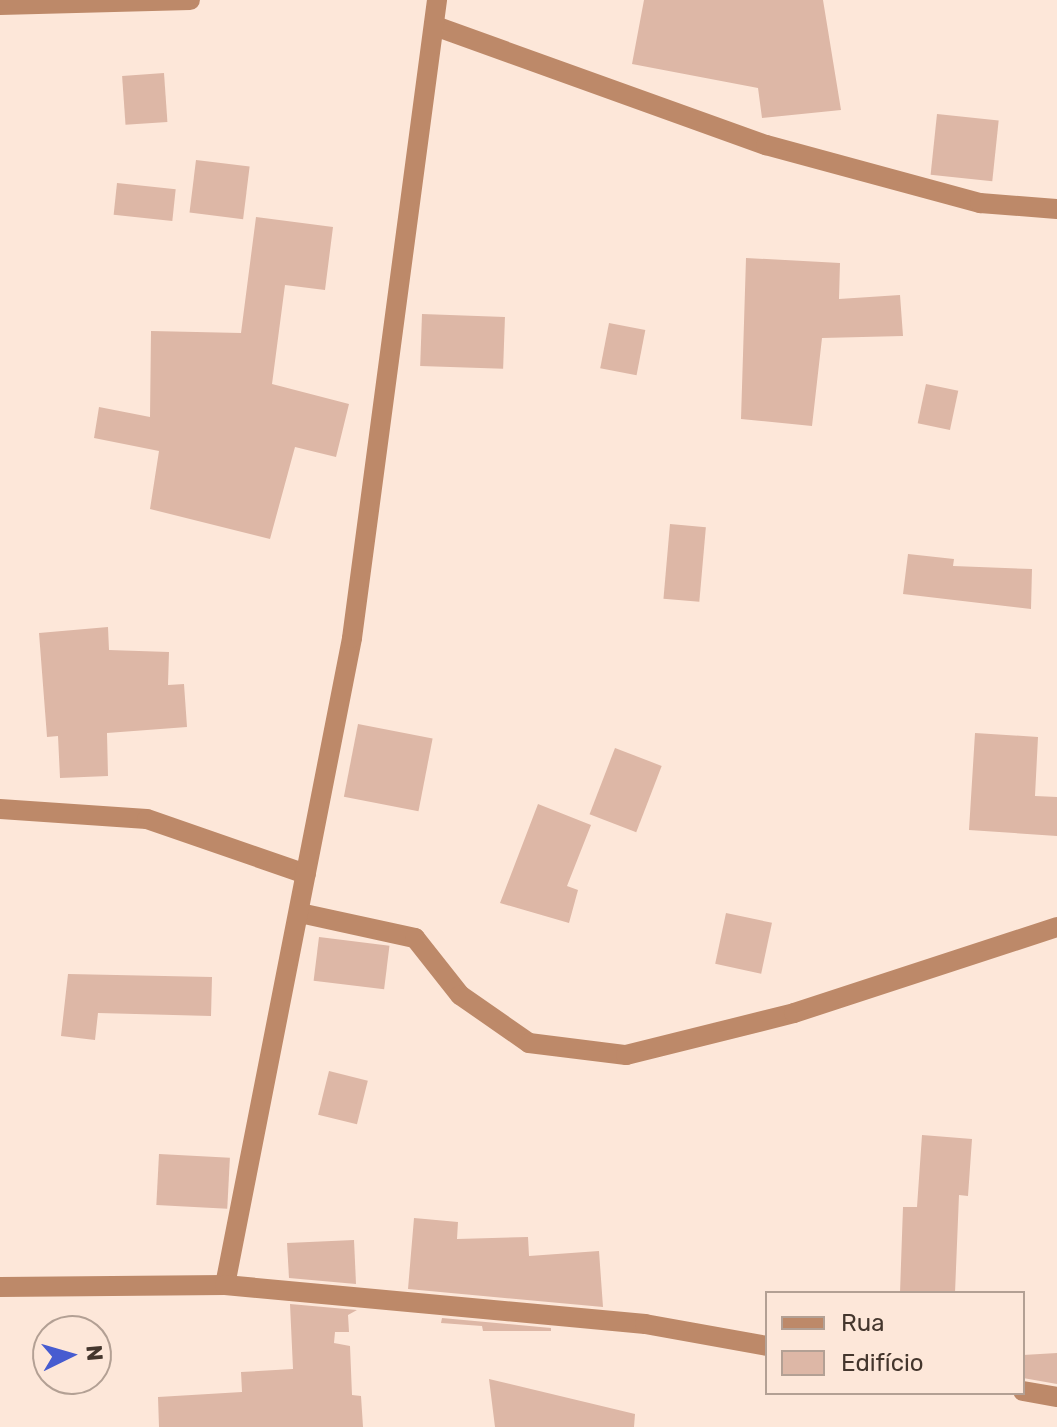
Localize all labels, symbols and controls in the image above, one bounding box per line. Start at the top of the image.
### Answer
legend [765,1291,1025,1395]
text: Rua [841,1309,884,1337]
north arrow [32,1315,112,1395]
text: N [80,1344,109,1362]
text: Edifício [841,1349,924,1377]

